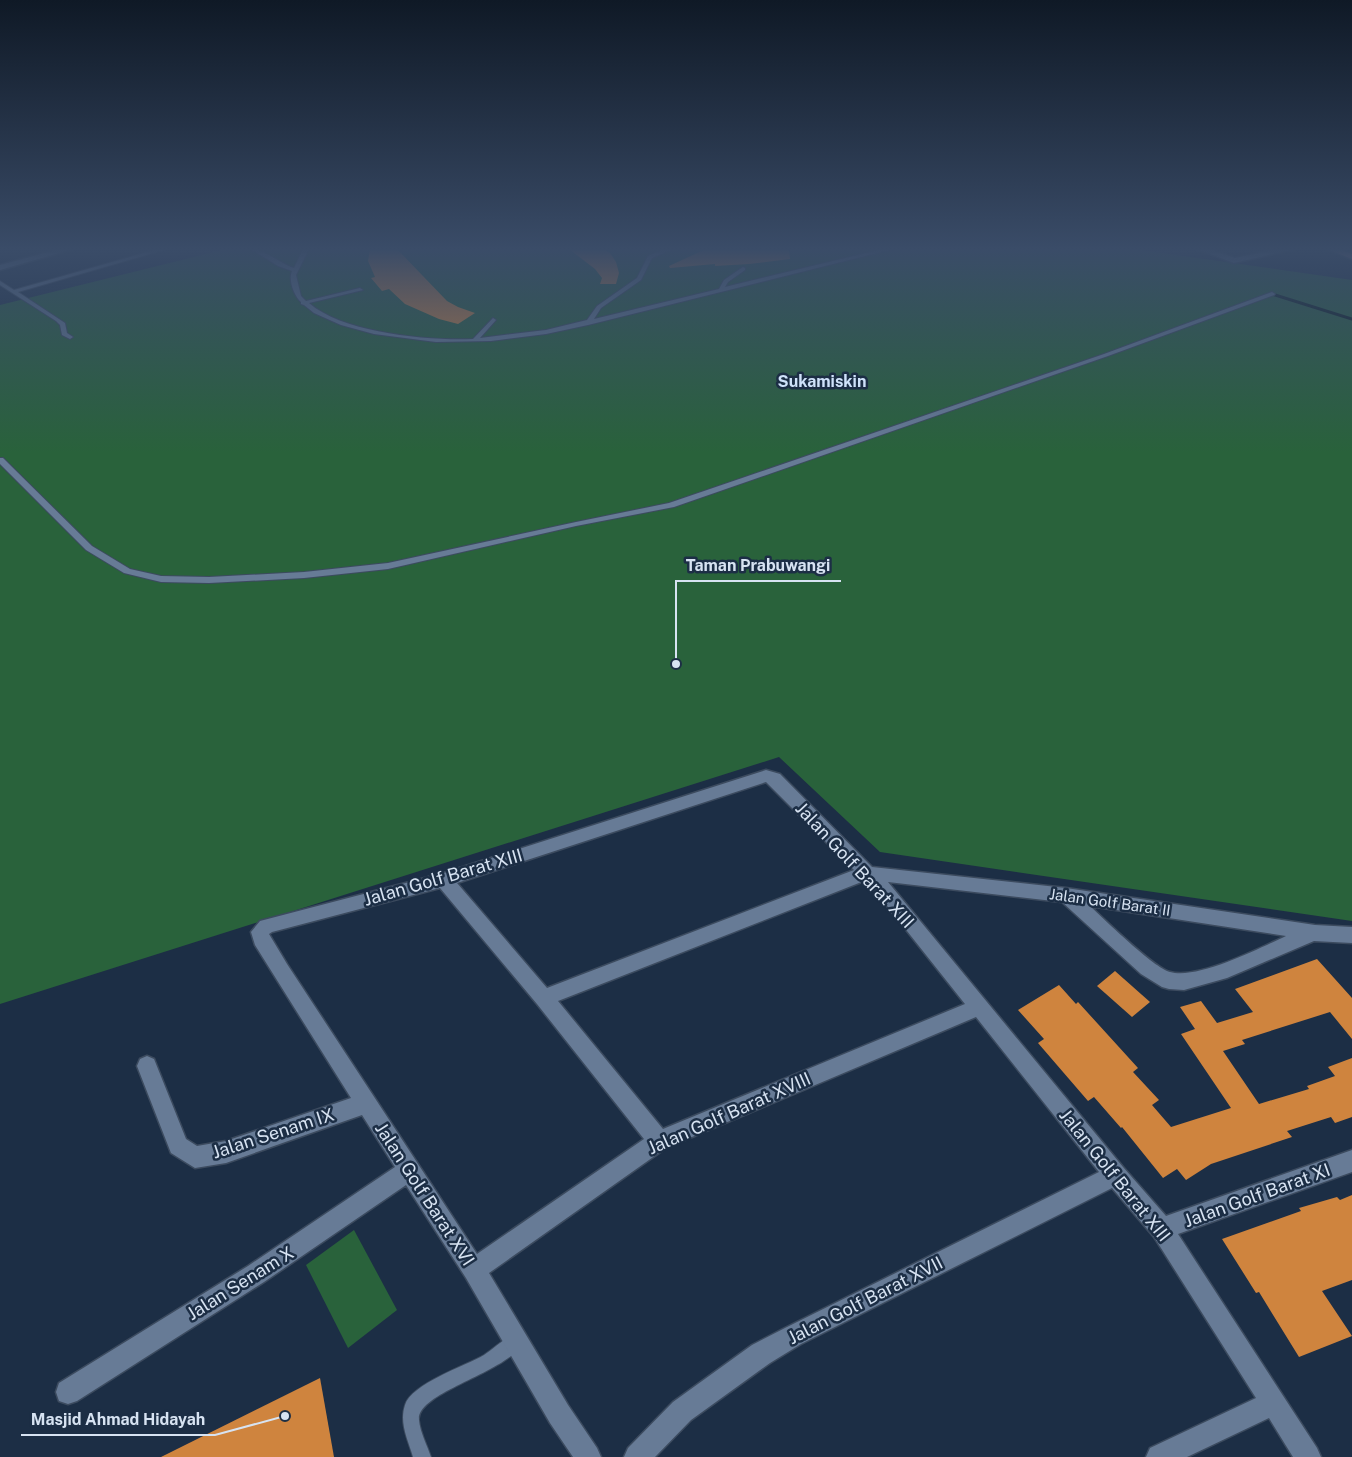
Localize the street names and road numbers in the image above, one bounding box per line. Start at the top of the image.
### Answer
street label: Jalan Golf Barat XIII [791,798,919,932]
street label: Jalan Golf Barat XIII [361,844,525,910]
street label: Jalan Golf Barat II [1048,885,1172,919]
street label: Jalan Golf Barat XVIII [644,1068,814,1158]
street label: Jalan Senam IX [209,1103,337,1163]
street label: Jalan Golf Barat XIII [1055,1105,1175,1245]
street label: Jalan Golf Barat XVI [371,1119,479,1269]
street label: Jalan Golf Barat XI [1181,1159,1333,1231]
street label: Jalan Senam X [183,1242,297,1324]
street label: Jalan Golf Barat XVII [784,1252,946,1348]

